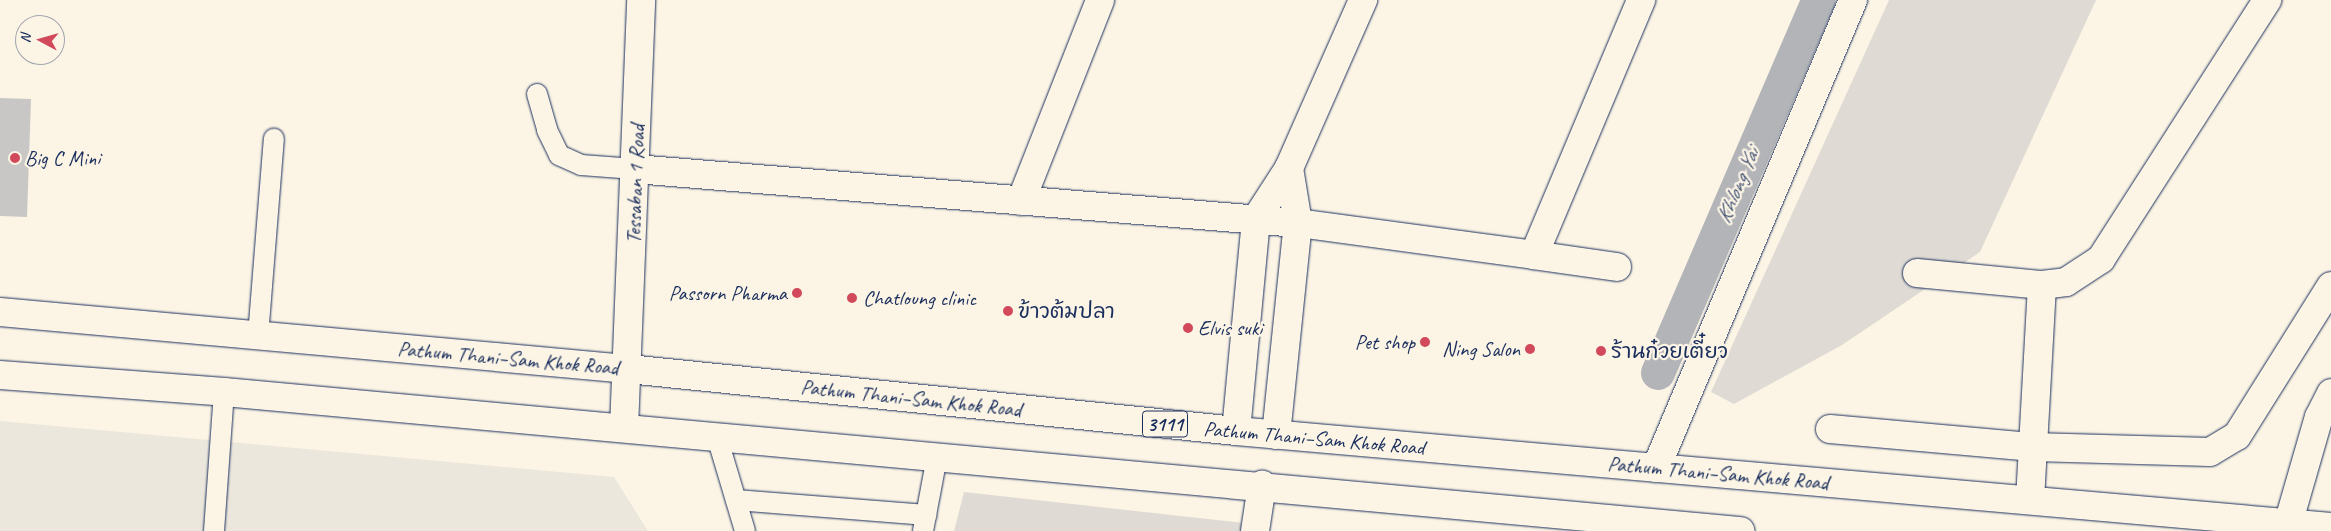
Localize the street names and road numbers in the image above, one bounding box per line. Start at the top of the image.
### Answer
street label: Tessaban 1 Road [620,124,650,244]
street label: Pathum Thani–Sam Khok Road [396,336,620,380]
street label: Pathum Thani–Sam Khok Road [799,374,1023,422]
road number: 3111 [1141,406,1189,442]
street label: Pathum Thani–Sam Khok Road [1202,416,1426,460]
street label: Pathum Thani–Sam Khok Road [1606,451,1830,495]

